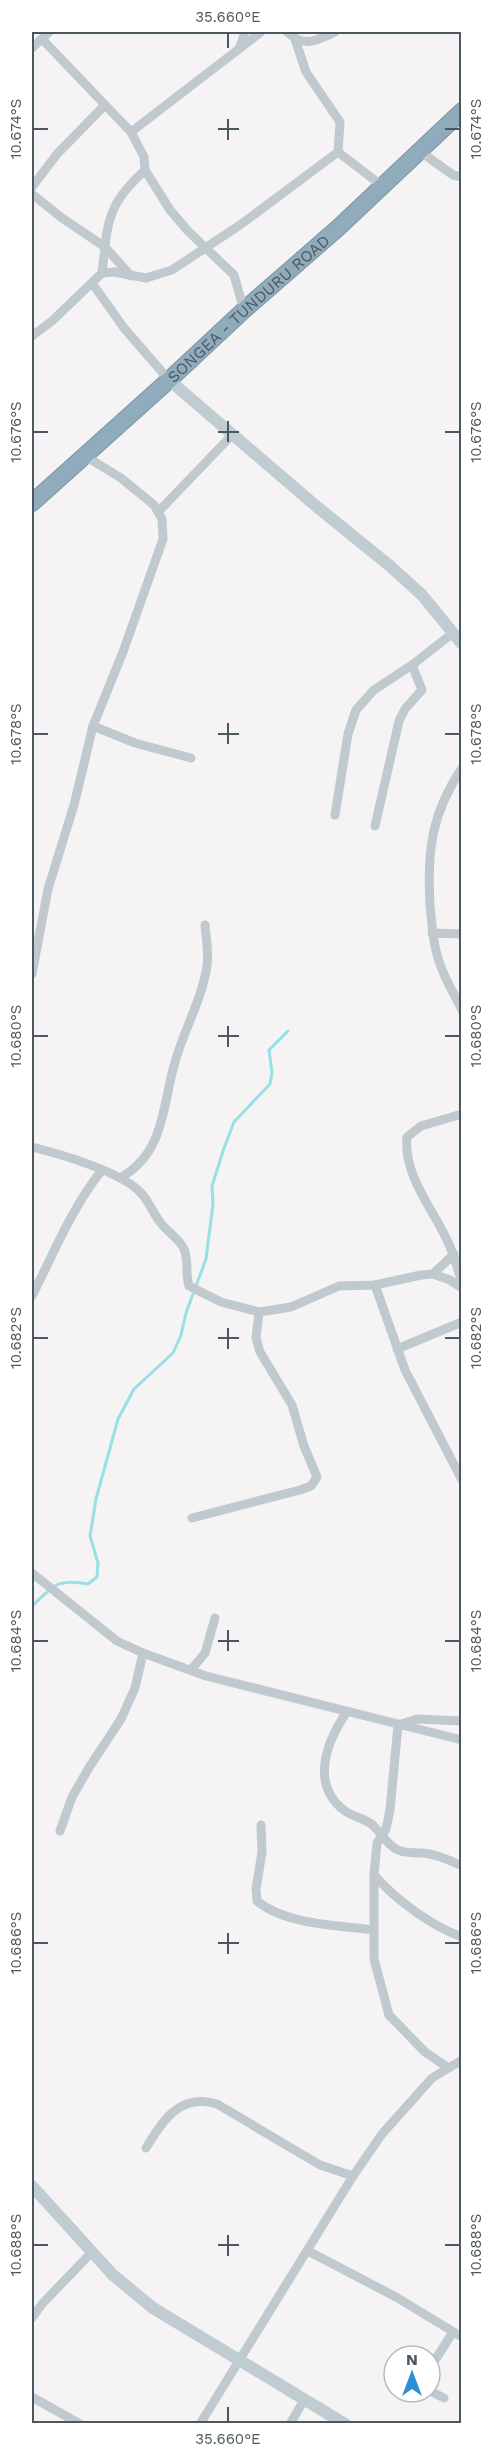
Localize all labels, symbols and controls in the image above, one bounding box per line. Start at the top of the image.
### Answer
text: 35.660°E [195,8,261,26]
text: 10.674°S [7,99,25,159]
text: 10.674°S [467,99,485,159]
street label: SONGEA - TUNDURU ROAD [163,230,333,386]
text: 10.676°S [7,401,25,463]
text: 10.676°S [467,401,485,463]
text: 10.678°S [7,703,25,765]
text: 10.678°S [467,703,485,765]
text: 10.680°S [7,1005,25,1067]
text: 10.680°S [467,1005,485,1067]
text: 10.682°S [7,1307,25,1369]
text: 10.682°S [467,1307,485,1369]
text: 10.684°S [7,1610,25,1672]
text: 10.684°S [467,1610,485,1672]
text: 10.686°S [7,1912,25,1974]
text: 10.686°S [467,1912,485,1974]
text: 10.688°S [7,2214,25,2276]
text: 10.688°S [467,2214,485,2276]
north arrow [382,2344,442,2404]
text: N [406,2350,418,2369]
text: 35.660°E [195,2430,261,2448]

